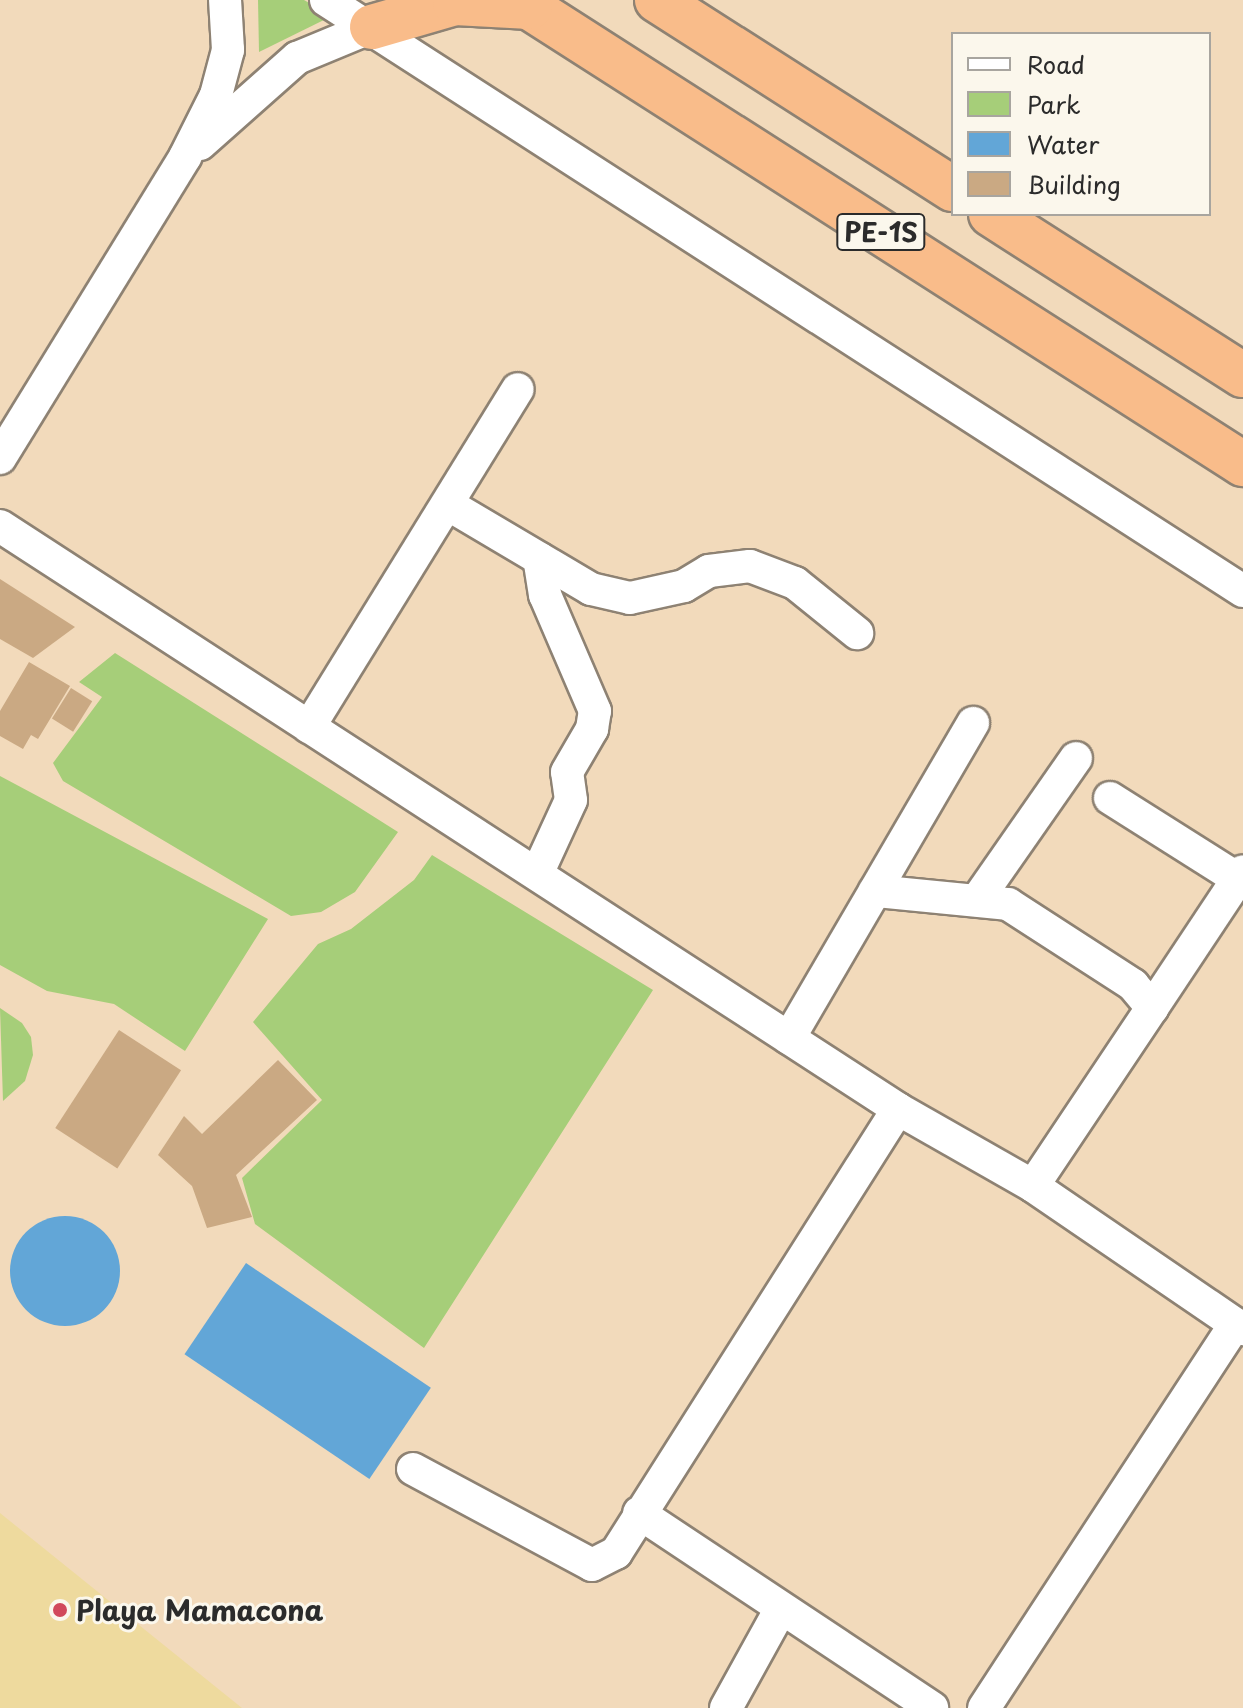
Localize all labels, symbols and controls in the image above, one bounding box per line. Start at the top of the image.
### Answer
legend [951,32,1211,216]
text: Road [1027,46,1085,82]
text: Park [1027,86,1081,122]
text: Water [1027,126,1099,162]
text: Building [1027,166,1121,202]
road number: PE-1S [835,210,927,254]
place label: Playa Mamacona [76,1593,324,1627]
marker: Playa Mamacona [51,1601,69,1619]

